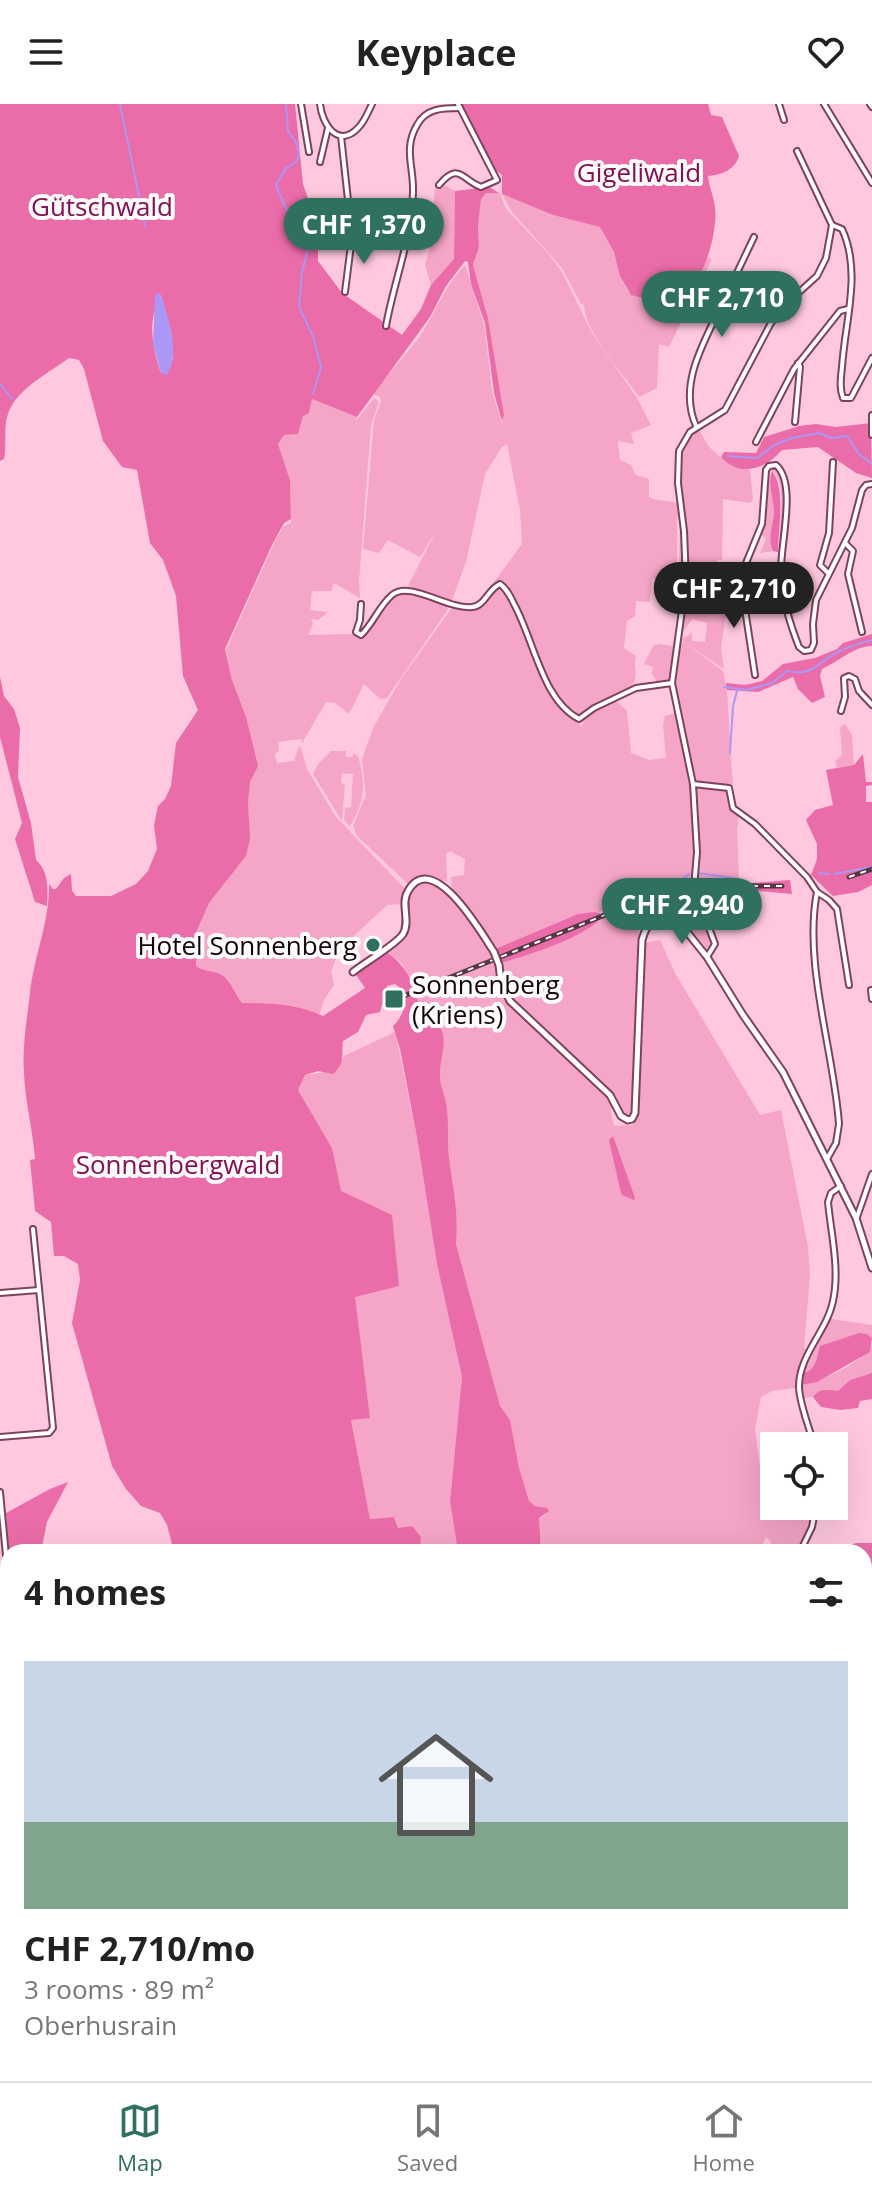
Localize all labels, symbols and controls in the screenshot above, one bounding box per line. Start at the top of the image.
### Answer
text: Keyplace [356,28,516,77]
icon: menu [24,30,68,74]
icon: heart [804,30,848,74]
park label: Gigeliwald [577,154,701,190]
park label: Gütschwald [31,188,173,224]
pin: CHF 1,370 [272,198,456,266]
text: CHF 1,370 [302,206,426,242]
pin: CHF 2,710 [630,271,814,339]
text: CHF 2,710 [660,279,784,315]
pin: CHF 2,710 [642,562,826,630]
text: CHF 2,710 [672,570,796,606]
pin: CHF 2,940 [590,878,774,946]
text: CHF 2,940 [620,886,744,922]
place label: Hotel Sonnenberg [137,927,357,963]
marker: Hotel Sonnenberg [364,936,382,954]
place label: Sonnenberg (Kriens) [412,966,560,1032]
marker: Sonnenberg (Kriens) [383,988,405,1010]
park label: Sonnenbergwald [76,1146,280,1182]
map controls [760,1432,848,1520]
button: locate [760,1432,848,1520]
text: 4 homes [24,1569,166,1615]
icon: filters [804,1570,848,1614]
icon: home [364,1713,508,1857]
text: CHF 2,710/mo [24,1925,255,1971]
text: 3 rooms · 89 m² [24,1971,214,2007]
text: Oberhusrain [24,2007,177,2043]
tab: Map [117,2099,163,2177]
tab: Saved [397,2099,458,2177]
tab: Home [693,2099,755,2177]

